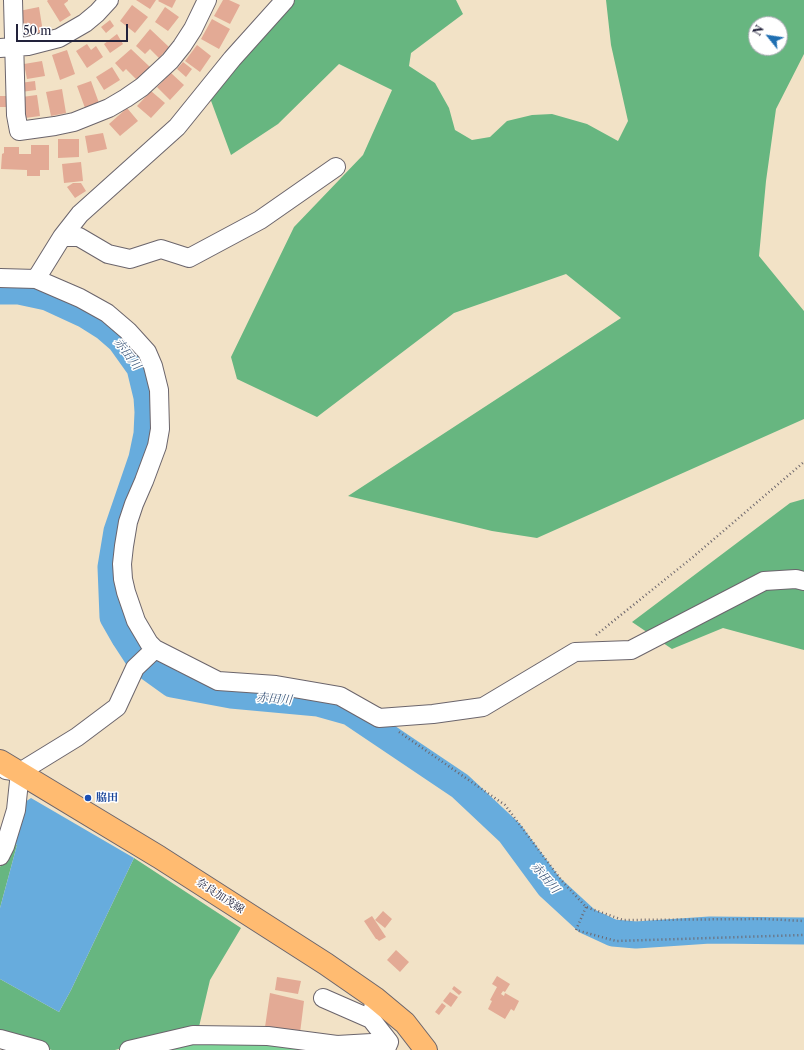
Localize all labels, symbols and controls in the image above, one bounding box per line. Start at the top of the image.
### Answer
scale bar [18,16,130,42]
north arrow [748,16,788,56]
text: 50 m [23,23,52,38]
text: N [750,23,767,38]
water label: 赤田川 [110,335,144,373]
water label: 赤田川 [255,690,293,708]
place label: 脇田 [96,791,118,805]
marker: 脇田 [83,793,93,803]
water label: 赤田川 [528,860,562,896]
street label: 奈良加茂線 [193,875,247,917]

